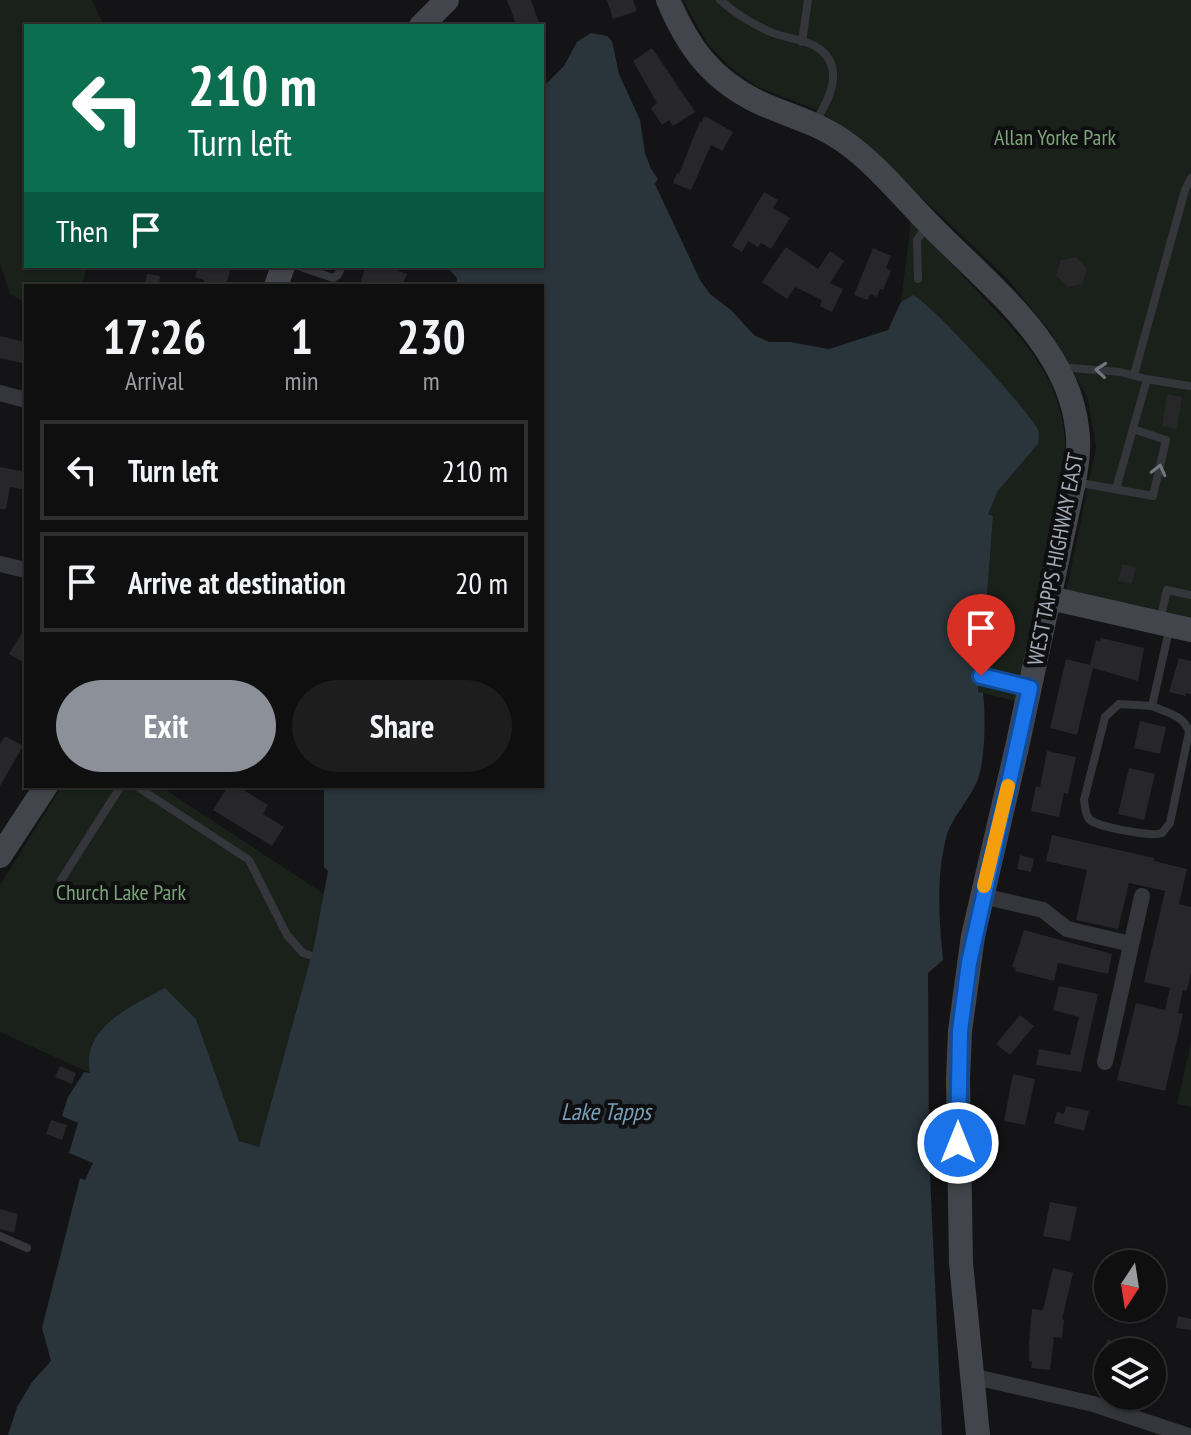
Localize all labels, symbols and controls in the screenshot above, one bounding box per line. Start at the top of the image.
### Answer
text: 210 m [188,49,317,121]
icon: left [56,56,160,160]
text: Turn left [188,119,292,166]
park label: Allan Yorke Park [994,123,1116,151]
icon: arrive [124,208,168,252]
text: Then [56,211,108,250]
text: 17:26 [102,305,206,367]
text: 1 [290,305,313,367]
text: 230 [397,305,466,367]
one-way arrow [1094,362,1107,379]
text: Arrival [125,364,184,397]
text: min [284,364,318,397]
text: m [423,364,440,397]
icon: left [60,448,104,492]
street label: WEST TAPPS HIGHWAY EAST [1021,450,1089,668]
text: Turn left [128,451,218,490]
text: 210 m [442,451,508,490]
one-way arrow [1150,464,1167,478]
icon: arrive [60,560,104,604]
text: Arrive at destination [128,563,346,602]
text: 20 m [455,563,508,602]
pin [947,594,1015,676]
icon: arrive [959,606,1003,650]
button: Exit [56,680,276,772]
button: Share [292,680,512,772]
park label: Church Lake Park [56,878,186,906]
water label: Lake Tapps [561,1096,654,1127]
position arrow [916,1101,1000,1185]
north arrow [1094,1250,1166,1322]
map controls [1094,1250,1166,1410]
button: layers [1094,1338,1166,1410]

